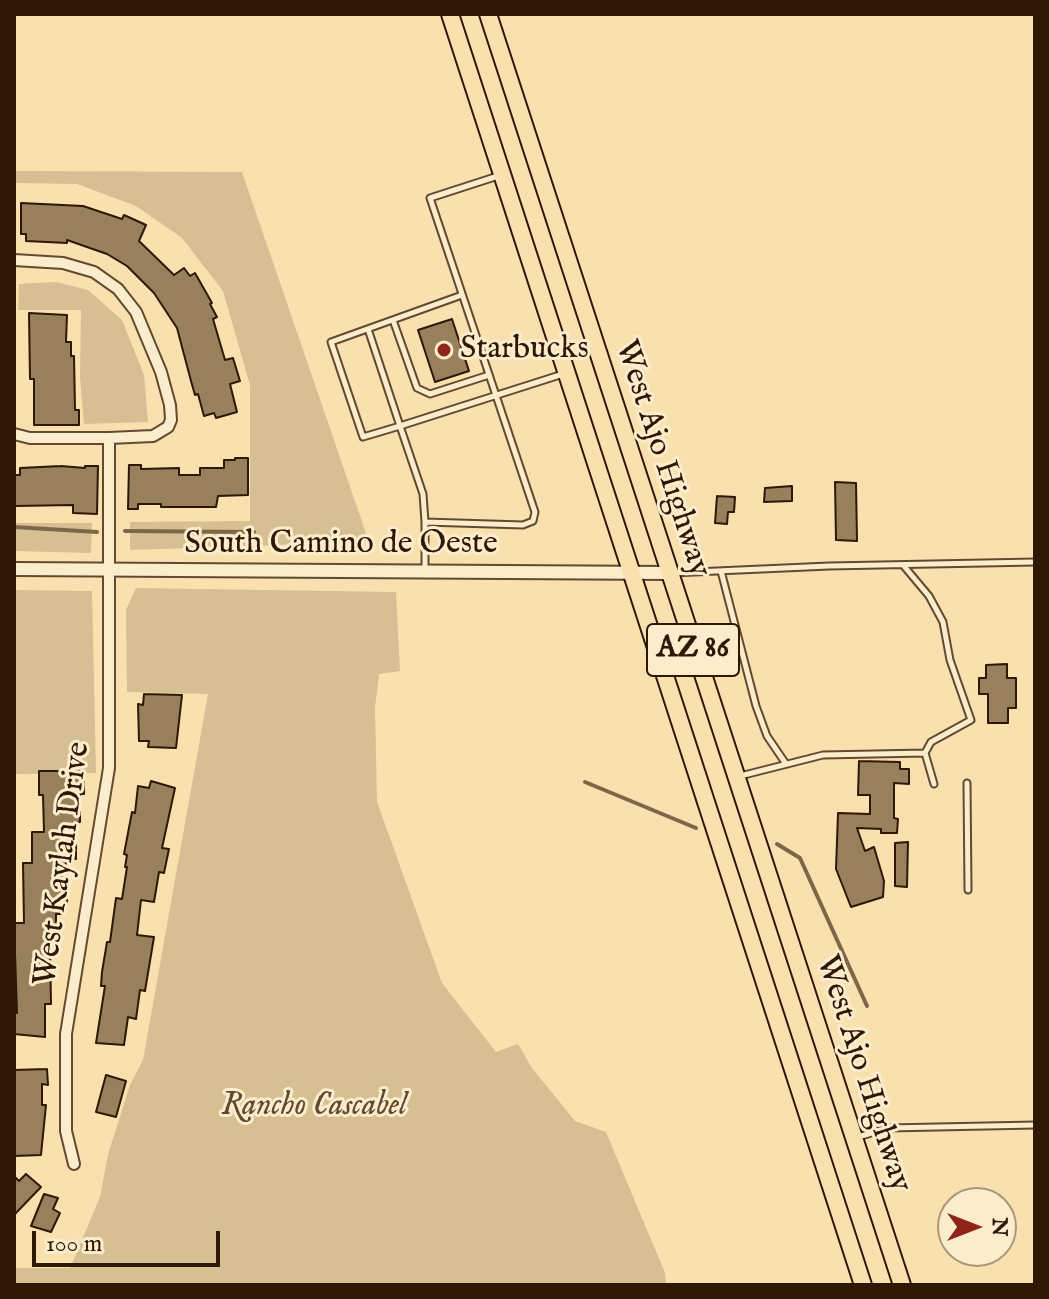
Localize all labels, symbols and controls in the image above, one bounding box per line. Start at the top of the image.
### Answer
place label: Starbucks [460,331,589,369]
street label: West Ajo Highway [605,336,717,582]
marker: Starbucks [435,341,453,359]
street label: South Camino de Oeste [184,526,498,564]
road number: AZ 86 [647,624,739,676]
street label: West Kaylah Drive [28,740,100,988]
street label: West Ajo Highway [806,951,918,1197]
park label: Rancho Cascabel [221,1088,407,1126]
north arrow [937,1187,1017,1267]
scale bar [36,1215,224,1265]
text: N [985,1217,1013,1237]
text: 100 m [46,1229,102,1260]

